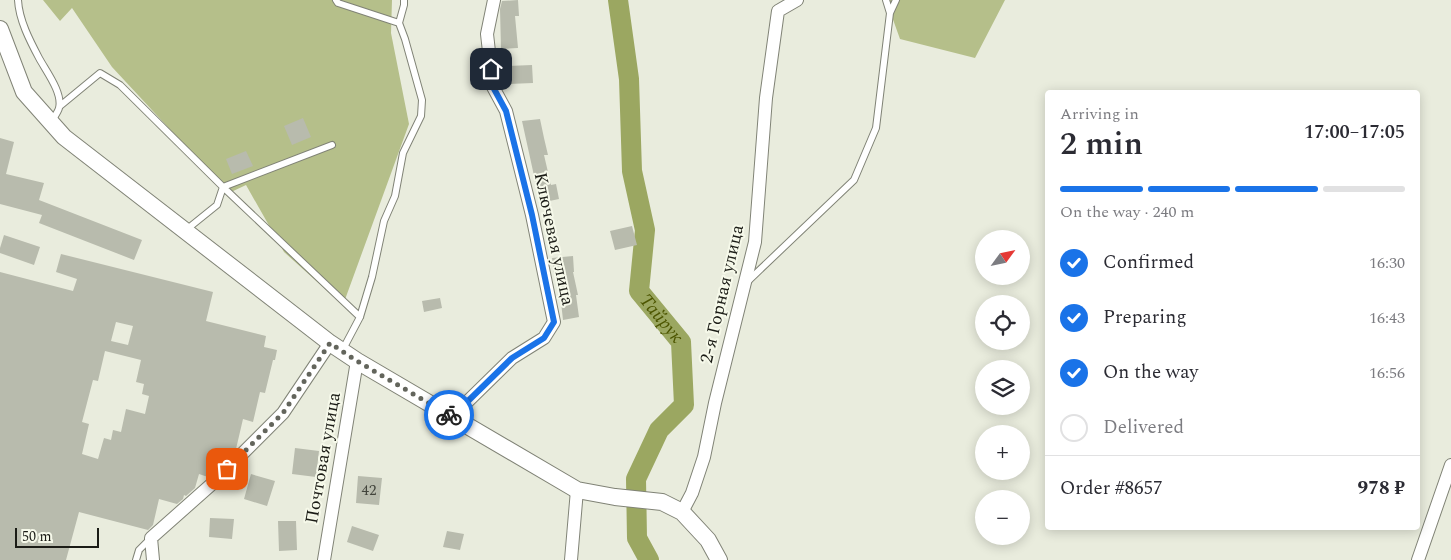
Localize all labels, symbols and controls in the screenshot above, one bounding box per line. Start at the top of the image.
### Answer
pin [470,48,512,90]
icon: home [477,55,505,83]
text: Arriving in [1060,102,1139,126]
text: 17:00–17:05 [1304,118,1405,147]
text: 2 min [1060,120,1143,169]
street label: Ключевая улица [527,170,581,308]
text: On the way · 240 m [1060,200,1194,224]
street label: 2-я Горная улица [693,222,751,366]
north arrow [975,230,1030,285]
map controls [975,230,1030,545]
text: Confirmed [1103,248,1194,277]
icon: check [1060,249,1088,277]
text: 16:30 [1369,251,1405,275]
water label: Тайрук [632,287,691,350]
button: locate [975,295,1030,350]
text: Preparing [1103,303,1187,332]
icon: check [1060,304,1088,332]
text: 16:43 [1369,306,1405,330]
text: On the way [1103,358,1199,387]
icon: check [1060,359,1088,387]
button: layers [975,360,1030,415]
text: 16:56 [1369,361,1405,385]
street label: Почтовая улица [298,390,348,526]
courier [424,390,474,440]
icon: bike [435,401,463,429]
text: Delivered [1103,413,1184,442]
button: + [975,425,1030,480]
pin [206,448,248,490]
icon: bag [213,455,241,483]
text: Order #8657 [1060,474,1163,503]
text: 978 ₽ [1358,474,1405,503]
house number: 42 [361,479,377,502]
button: − [975,490,1030,545]
scale bar [15,525,99,548]
text: 50 m [22,526,52,547]

